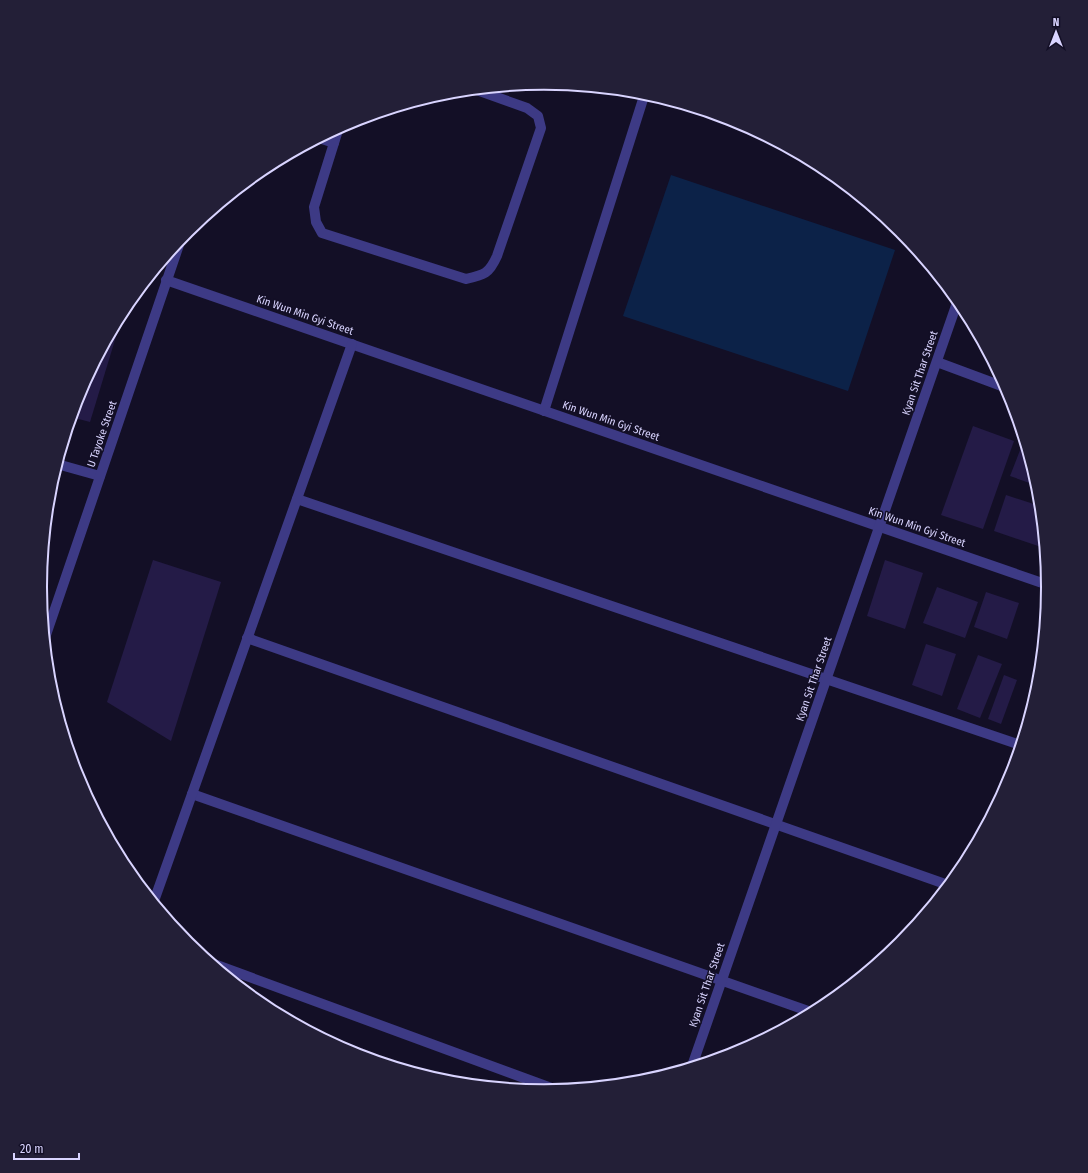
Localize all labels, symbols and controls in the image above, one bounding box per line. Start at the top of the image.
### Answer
north arrow [1036,12,1076,52]
text: N [1053,16,1059,29]
street label: Kin Wun Min Gyi Street [255,292,356,338]
street label: Kyan Sit Thar Street [899,329,941,417]
street label: Kin Wun Min Gyi Street [561,398,662,444]
street label: U Tayoke Street [85,399,120,469]
street label: Kin Wun Min Gyi Street [867,504,968,550]
street label: Kyan Sit Thar Street [793,635,835,723]
street label: Kyan Sit Thar Street [686,941,728,1029]
scale bar [14,1135,79,1161]
text: 20 m [20,1142,44,1156]

